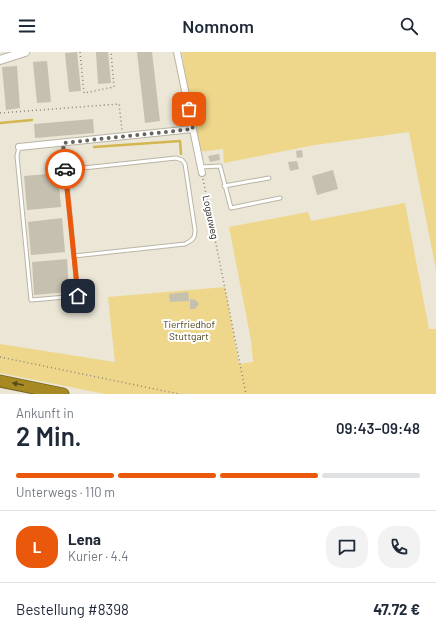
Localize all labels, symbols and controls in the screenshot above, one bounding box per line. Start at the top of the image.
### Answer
icon: menu [16,15,38,37]
text: Nomnom [182,15,254,37]
icon: search [398,15,420,37]
pin [172,92,206,126]
icon: bag [178,98,200,120]
courier [45,149,85,189]
icon: car [54,158,76,180]
street label: Logauweg [200,194,222,240]
pin [61,279,95,313]
icon: home [67,285,89,307]
park label: Tierfriedhof Stuttgart [163,318,215,342]
one-way arrow [11,381,24,387]
text: Ankunft in [16,405,74,421]
text: 09:43–09:48 [336,419,420,437]
text: 2 Min. [16,420,82,451]
text: Unterwegs · 110 m [16,484,115,500]
button: chat [326,526,368,568]
button: phone [378,526,420,568]
text: Lena [68,530,101,548]
text: L [33,538,41,556]
text: Kurier · 4.4 [68,548,129,564]
text: Bestellung #8398 [16,600,129,618]
text: 47.72 € [373,600,420,618]

